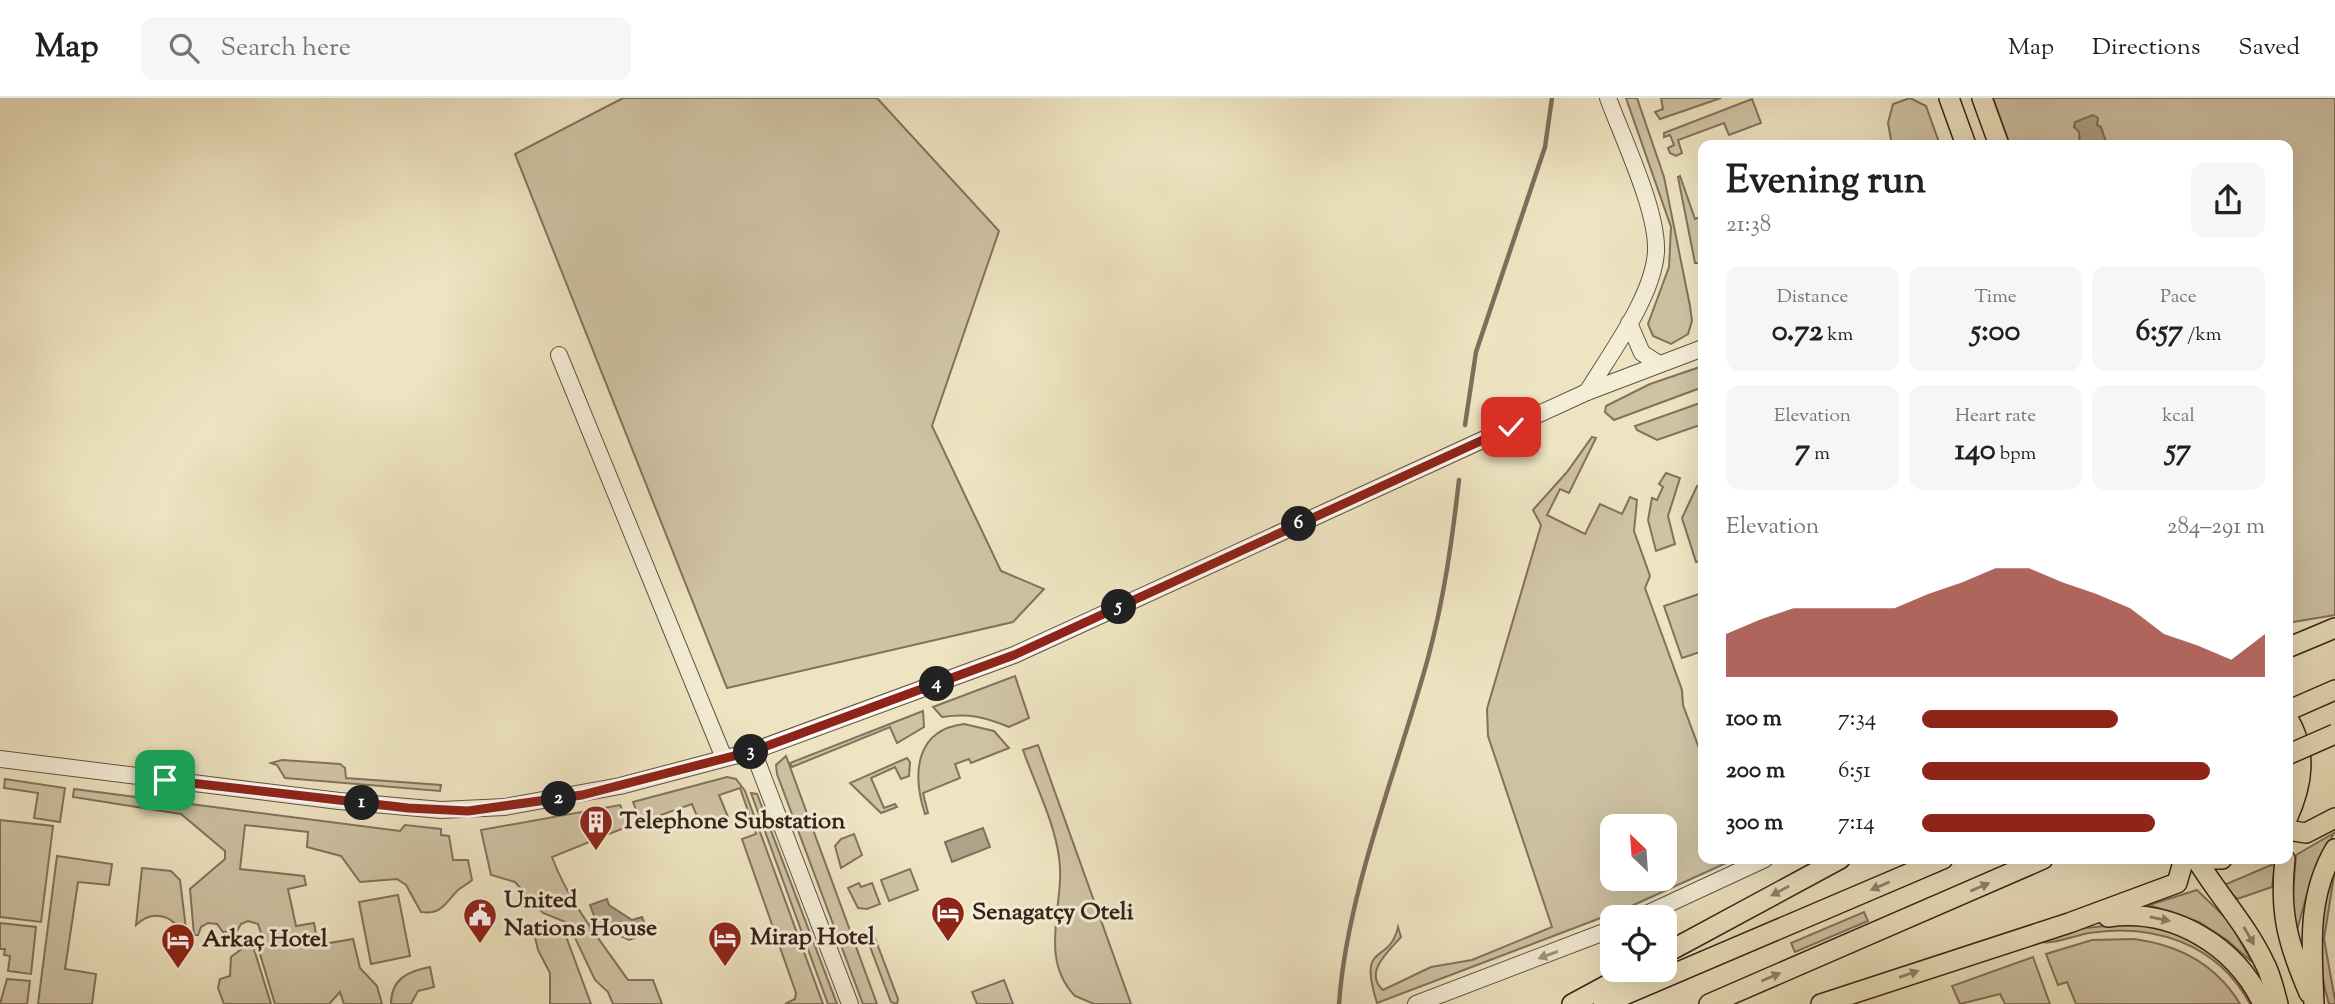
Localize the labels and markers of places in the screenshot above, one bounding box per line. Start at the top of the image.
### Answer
pin [1481,397,1541,457]
pin: 6 [1282,506,1316,542]
pin: 5 [1102,589,1136,624]
pin: 4 [920,666,954,702]
pin: 3 [734,734,768,770]
pin [135,750,195,810]
pin: 2 [542,782,576,816]
pin: 1 [344,786,380,820]
building icon: Telephone Substation [577,803,615,852]
place label: Telephone Substation [620,805,846,839]
place label: United Nations House [504,884,657,946]
hotel icon: Senagatçy Oteli [929,894,967,943]
public building icon: United Nations House [461,896,499,945]
place label: Senagatçy Oteli [972,896,1134,930]
hotel icon: Mirap Hotel [706,919,744,968]
hotel icon: Arkaç Hotel [159,921,197,970]
place label: Mirap Hotel [750,921,875,955]
place label: Arkaç Hotel [202,923,328,957]

